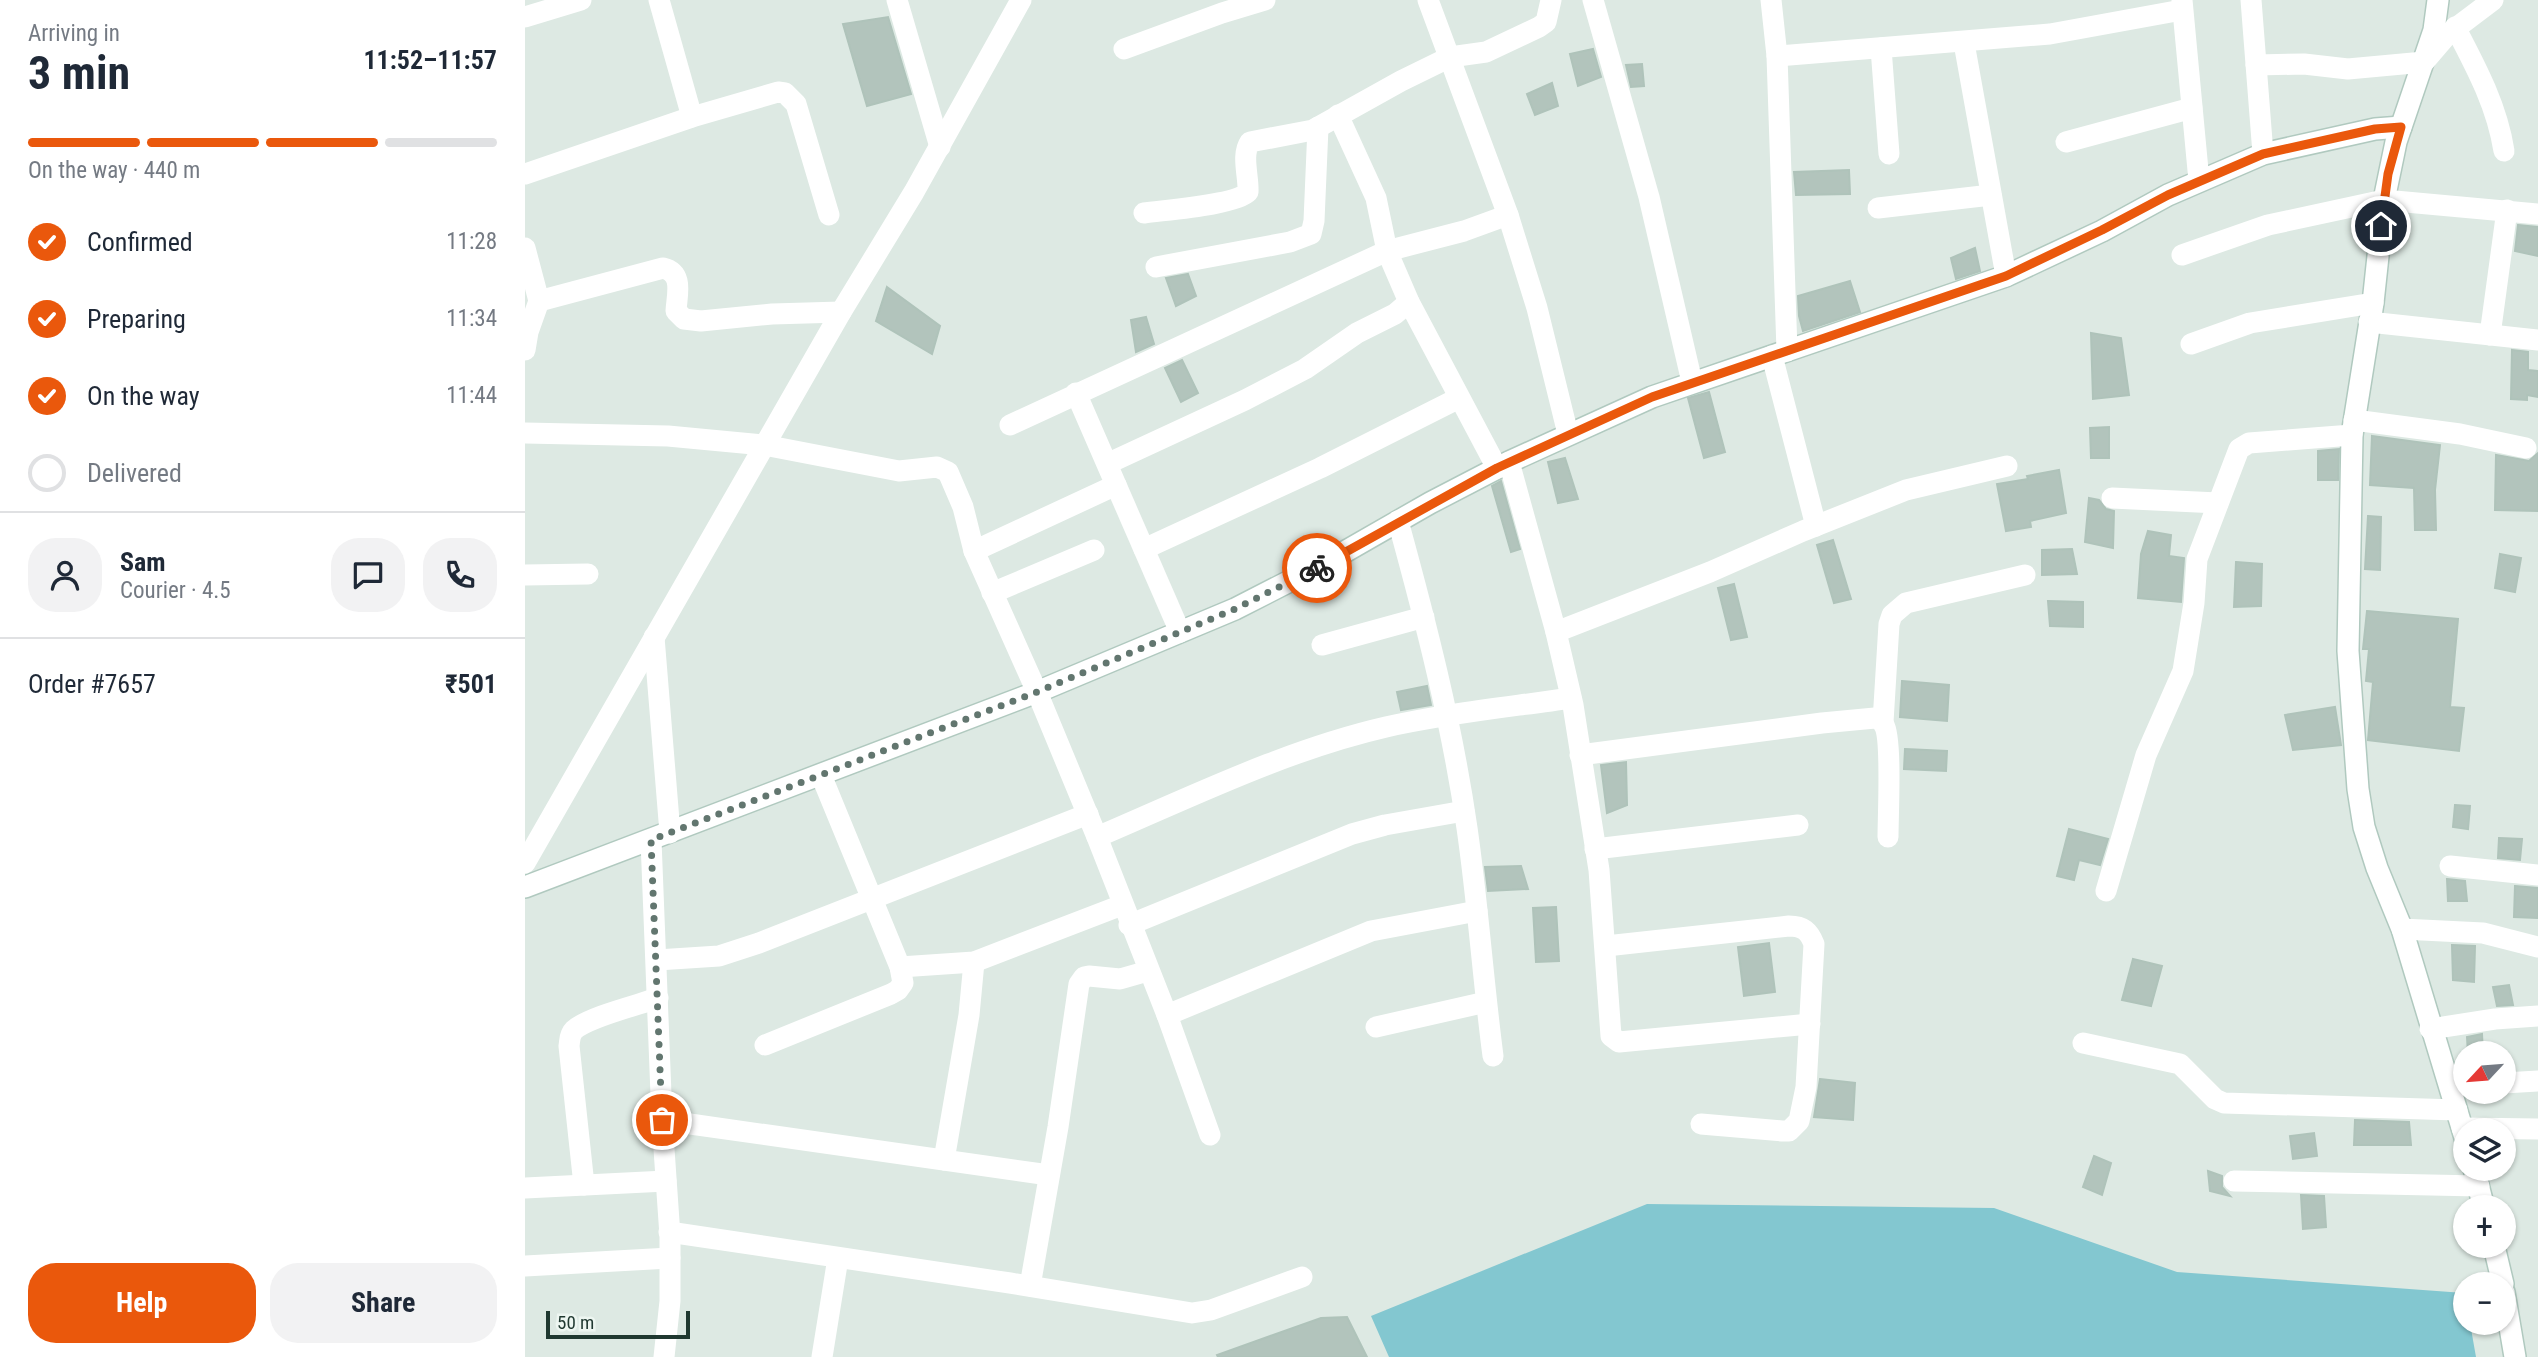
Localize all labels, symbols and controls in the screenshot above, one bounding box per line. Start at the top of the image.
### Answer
text: Arriving in [28,20,120,47]
text: 11:52–11:57 [363,45,497,75]
text: 3 min [28,46,130,100]
text: On the way · 440 m [28,157,200,184]
pin [2351,196,2411,256]
icon: home [2362,207,2400,245]
icon: check [28,223,66,261]
text: Confirmed [87,227,193,257]
text: 11:28 [446,228,497,255]
icon: check [28,300,66,338]
text: Preparing [87,304,186,334]
text: 11:34 [446,305,497,332]
icon: check [28,377,66,415]
text: On the way [87,381,200,411]
text: 11:44 [446,382,497,409]
text: Delivered [87,458,182,488]
courier [1282,533,1352,603]
button: person [28,538,102,612]
button: chat [331,538,405,612]
button: phone [423,538,497,612]
text: Sam [120,547,166,577]
icon: bike [1298,549,1336,587]
text: Courier · 4.5 [120,577,231,604]
text: Order #7657 [28,669,156,699]
text: ₹501 [445,669,497,699]
north arrow [2453,1041,2517,1104]
map controls [2453,1041,2516,1335]
pin [632,1090,692,1150]
icon: bag [643,1101,681,1139]
button: layers [2453,1118,2516,1181]
button: + [2453,1195,2516,1258]
button: Help [28,1263,256,1343]
button: Share [270,1263,497,1343]
button: − [2453,1272,2516,1335]
scale bar [546,1308,689,1340]
text: 50 m [557,1311,594,1334]

